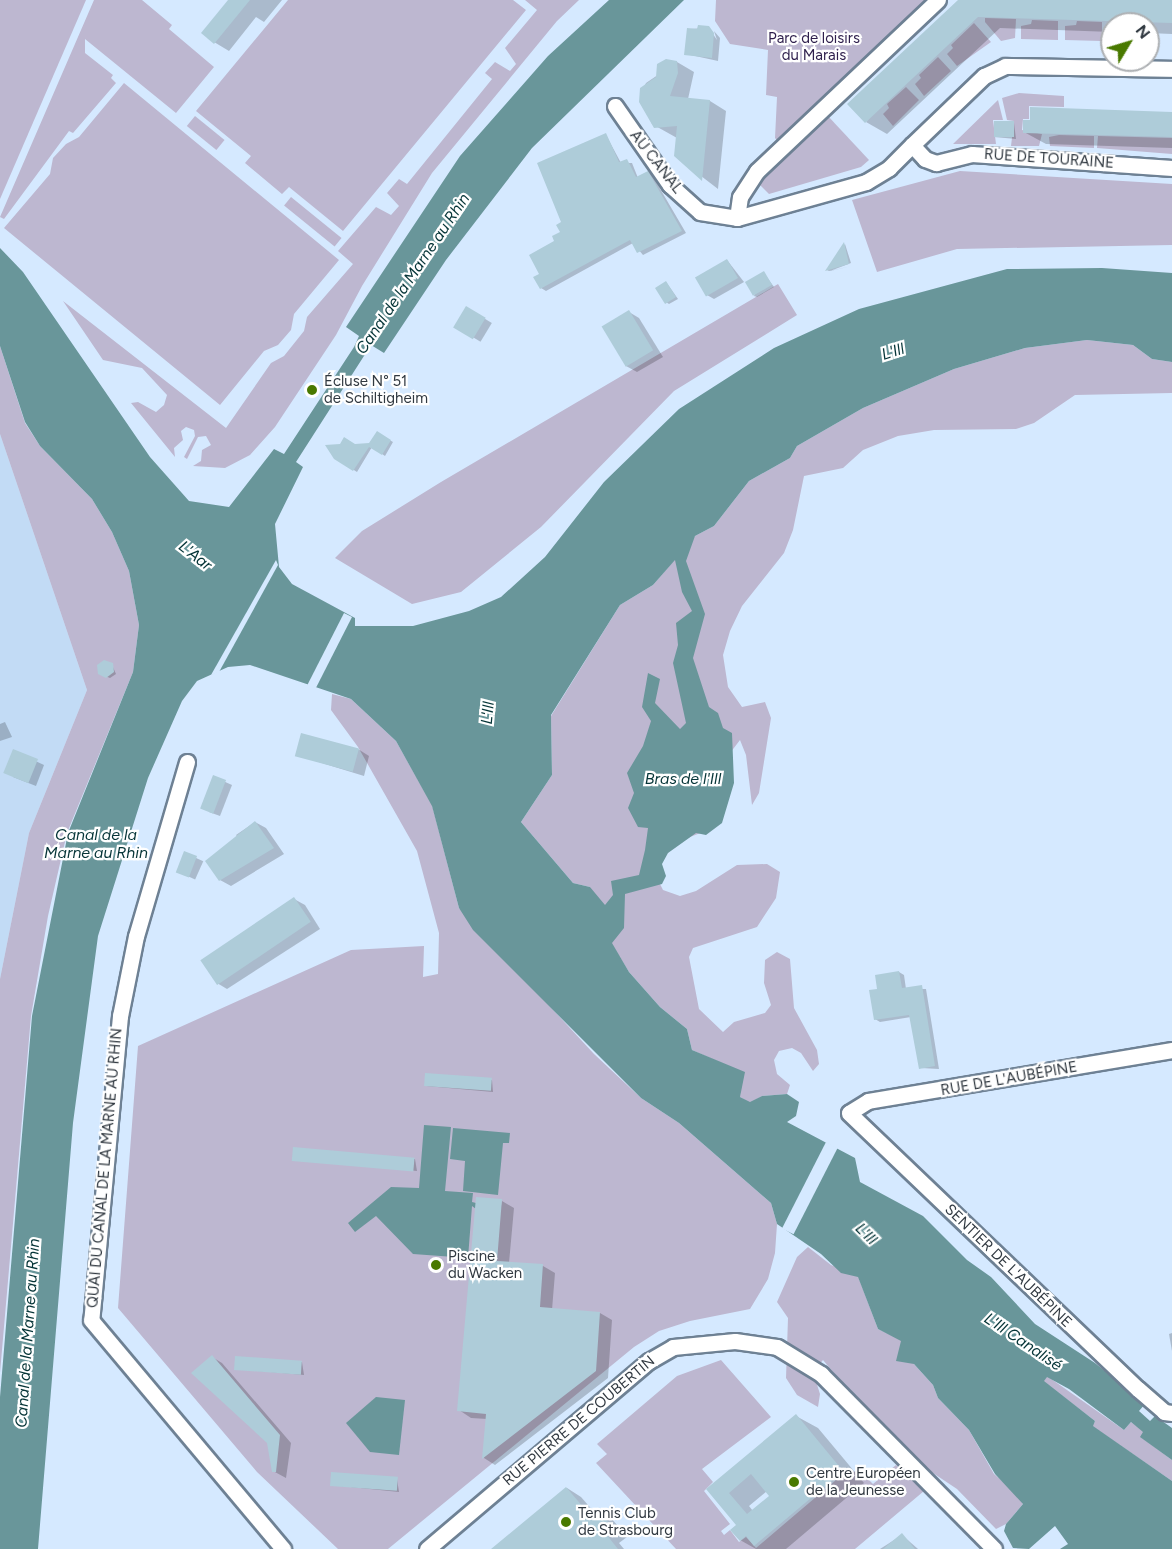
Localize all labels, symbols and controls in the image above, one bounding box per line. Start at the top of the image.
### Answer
north arrow [1100,12,1160,72]
text: N [1132,21,1154,43]
park label: Parc de loisirs du Marais [768,29,860,64]
street label: AU CANAL [626,127,686,197]
street label: RUE DE TOURAINE [983,145,1115,173]
water label: Canal de la Marne au Rhin [352,190,474,358]
water label: L'Ill [879,339,907,365]
place label: Écluse N° 51 de Schiltigheim [324,372,428,407]
marker: Écluse N° 51 de Schiltigheim [305,383,319,397]
water label: L'Aar [174,537,216,575]
water label: L'Ill [477,701,499,725]
water label: Bras de l'Ill [645,769,721,789]
water label: Canal de la Marne au Rhin [44,825,148,863]
street label: QUAI DU CANAL DE LA MARNE AU RHIN [84,1027,126,1309]
street label: RUE DE L'AUBÉPINE [939,1058,1079,1100]
street label: SENTIER DE L'AUBÉPINE [941,1201,1075,1331]
water label: L'Ill [851,1219,881,1249]
water label: Canal de la Marne au Rhin [12,1238,44,1428]
place label: Piscine du Wacken [448,1247,522,1282]
marker: Piscine du Wacken [429,1258,443,1272]
water label: L'Ill Canalisé [980,1309,1066,1375]
street label: RUE PIERRE DE COUBERTIN [499,1352,659,1490]
place label: Centre Européen de la Jeunesse [806,1464,921,1499]
marker: Centre Européen de la Jeunesse [787,1475,801,1489]
place label: Tennis Club de Strasbourg [578,1504,673,1539]
marker: Tennis Club de Strasbourg [559,1515,573,1529]

